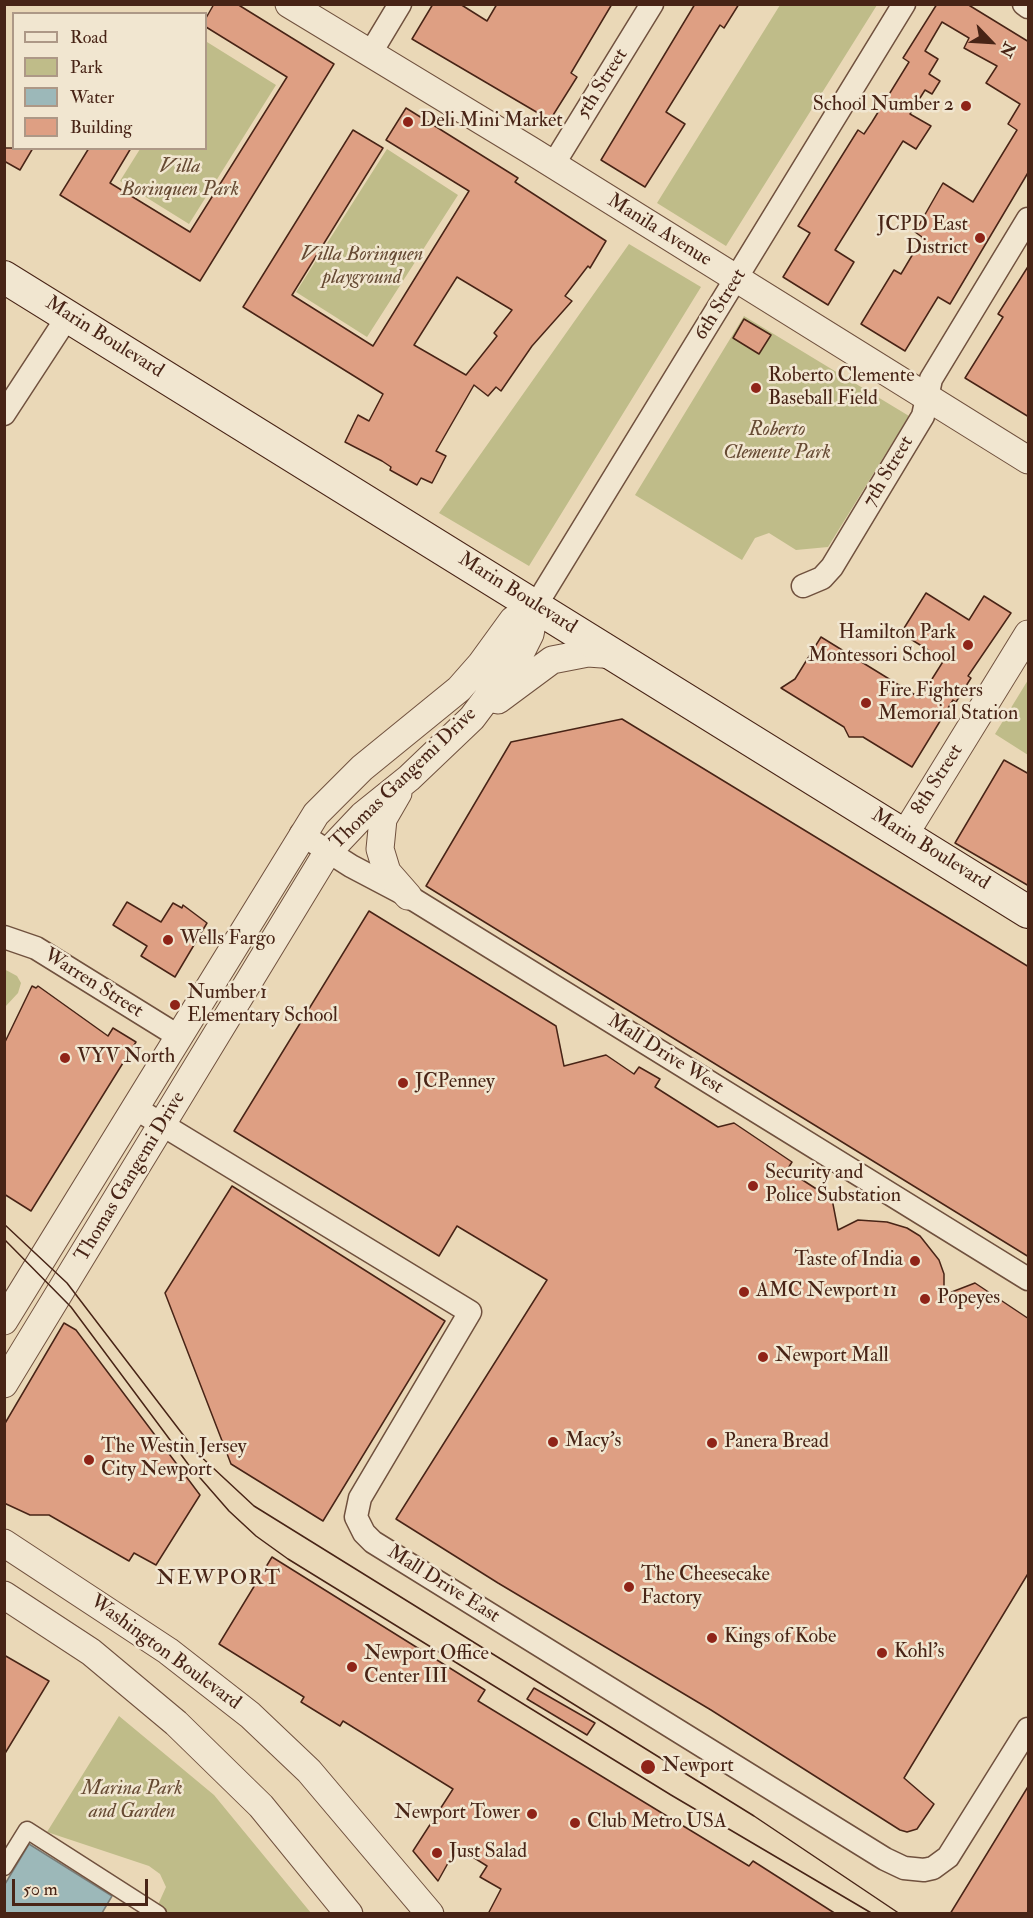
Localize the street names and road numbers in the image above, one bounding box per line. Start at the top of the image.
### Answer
street label: 5th Street [572,44,634,124]
street label: Manila Avenue [602,189,716,273]
street label: 6th Street [690,265,752,345]
street label: Marin Boulevard [40,292,168,384]
street label: 7th Street [858,432,920,512]
street label: Marin Boulevard [453,548,581,640]
street label: Thomas Gangemi Drive [326,703,482,855]
street label: 8th Street [907,740,969,820]
street label: Marin Boulevard [866,804,994,896]
street label: Warren Street [39,944,147,1024]
street label: Mall Drive West [603,1010,727,1100]
street label: Thomas Gangemi Drive [71,1088,191,1266]
street label: Mall Drive East [382,1541,504,1629]
street label: Washington Boulevard [85,1590,245,1716]

